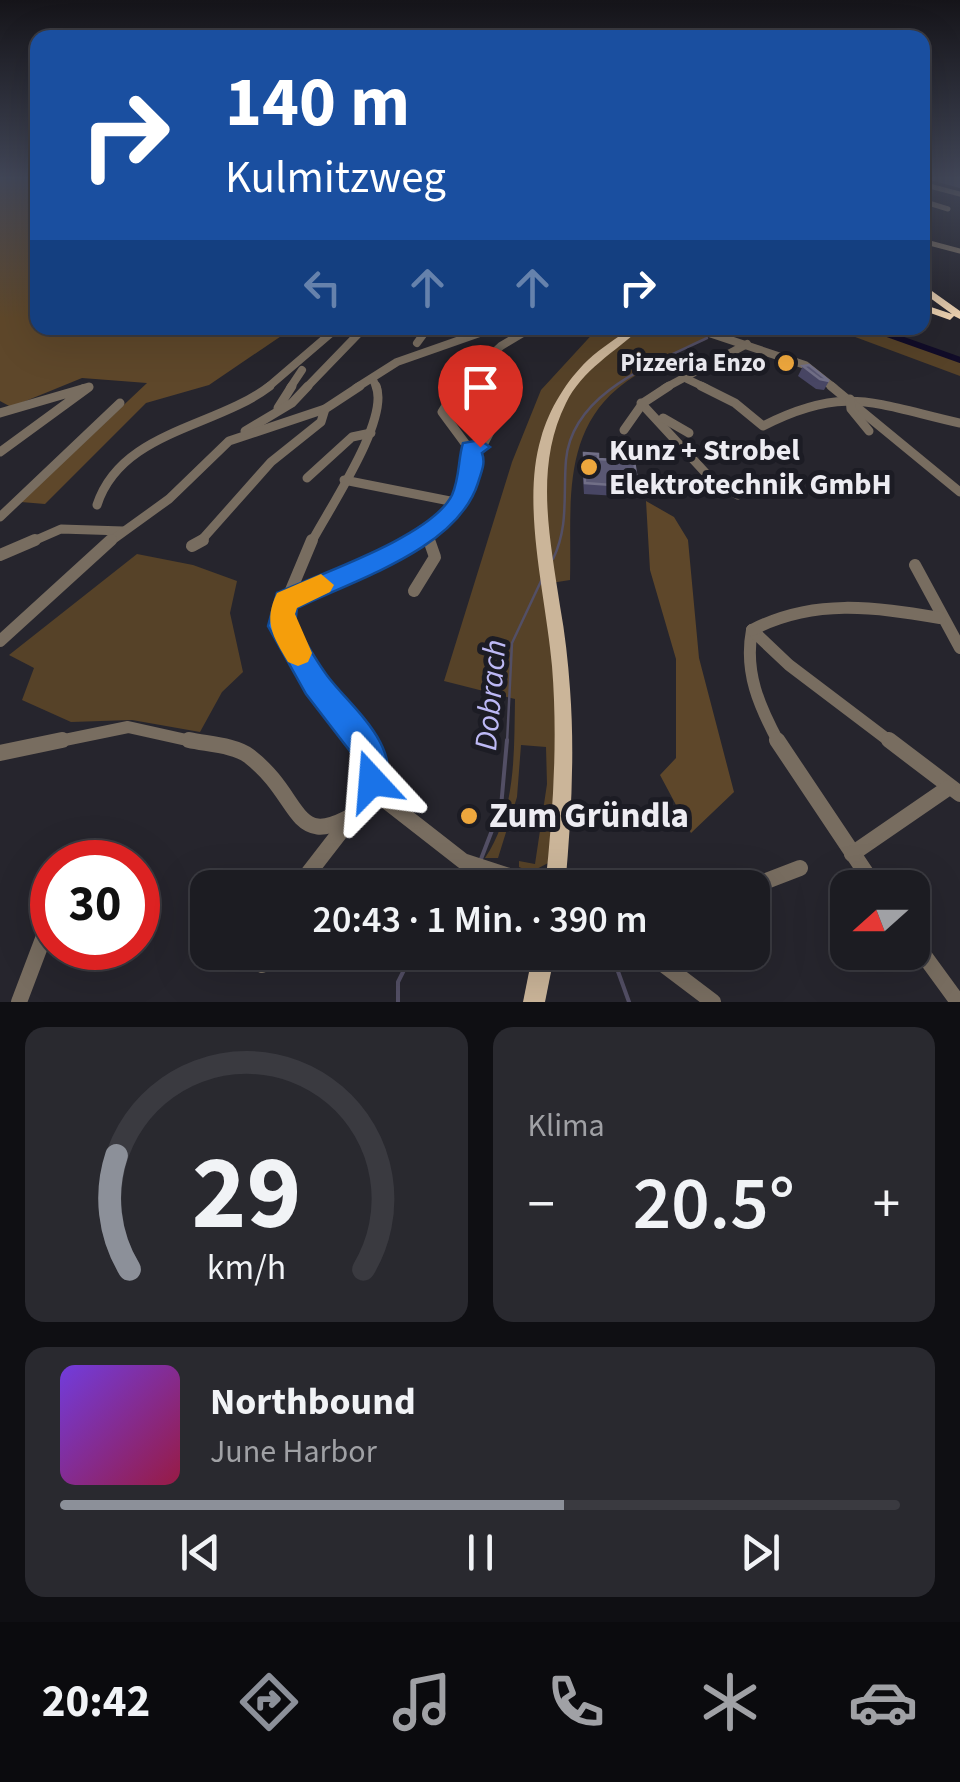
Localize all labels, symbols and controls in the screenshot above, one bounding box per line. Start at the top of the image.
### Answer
text: 140 m [225,53,410,153]
icon: right [60,70,190,200]
text: Kulmitzweg [225,146,446,210]
icon: left [295,260,350,315]
icon: ahead [400,260,455,315]
icon: ahead [505,260,560,315]
icon: right [610,260,665,315]
pin [438,345,523,448]
place label: Pizzeria Enzo [620,345,766,381]
marker: Pizzeria Enzo [775,352,797,374]
icon: arrive [453,360,508,415]
place label: Kunz + Strobel Elektrotechnik GmbH [609,429,892,506]
marker: Kunz + Strobel Elektrotechnik GmbH [578,456,600,478]
water label: Dobrach [463,638,519,752]
position arrow [320,729,424,833]
place label: Zum Gründla [489,791,689,841]
marker: Zum Gründla [458,805,480,827]
speed limit sign: 30 [30,840,160,970]
north arrow [830,870,930,970]
map controls [830,870,930,970]
text: 20:43 · 1 Min. · 390 m [313,893,647,947]
text: Klima [528,1103,605,1149]
text: 29 [191,1121,301,1269]
text: 20.5° [633,1151,795,1258]
text: − [528,1166,555,1244]
text: + [873,1166,900,1244]
text: km/h [207,1242,286,1293]
text: Northbound [210,1375,416,1429]
text: June Harbor [210,1429,377,1475]
icon: previous [173,1525,228,1580]
icon: pause [453,1525,508,1580]
icon: next [733,1525,788,1580]
icon: directions [234,1667,304,1737]
icon: music [387,1667,457,1737]
icon: phone [541,1667,611,1737]
icon: climate [695,1667,765,1737]
icon: car [848,1667,918,1737]
text: 20:42 [42,1670,150,1734]

